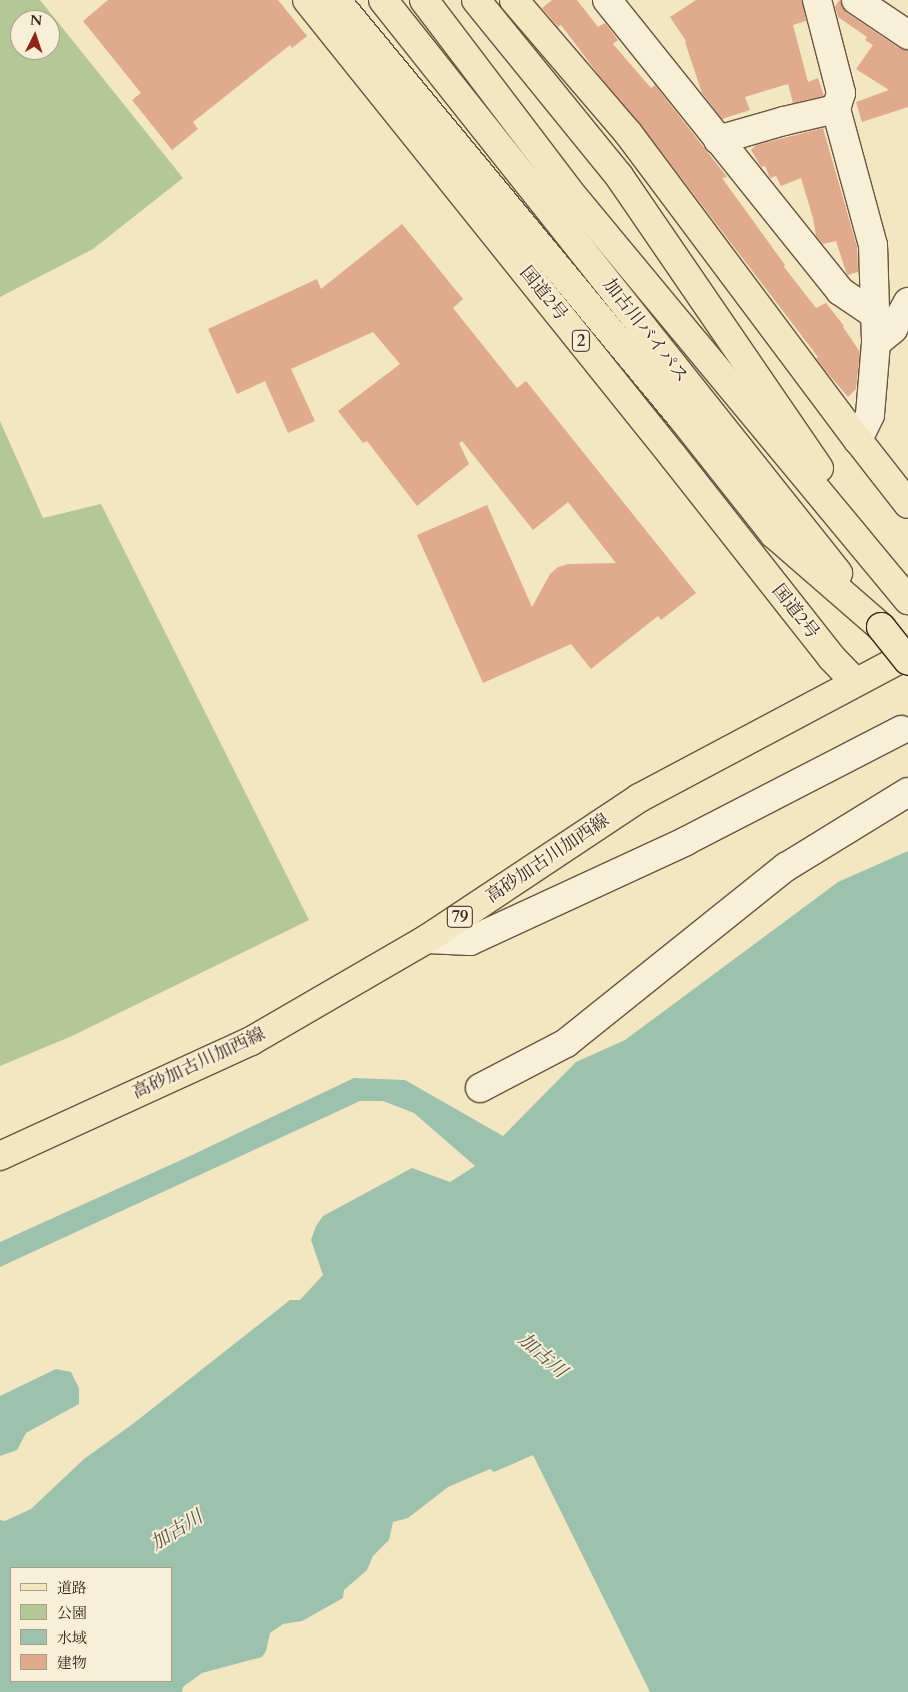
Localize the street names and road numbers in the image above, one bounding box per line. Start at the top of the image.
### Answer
street label: 国道2号 [515,263,571,325]
street label: 加古川バイパス [598,275,692,387]
road number: 2 [571,328,591,354]
street label: 国道2号 [767,580,823,644]
street label: 高砂加古川加西線 [482,810,614,908]
road number: 79 [446,904,474,930]
street label: 高砂加古川加西線 [129,1024,269,1104]

